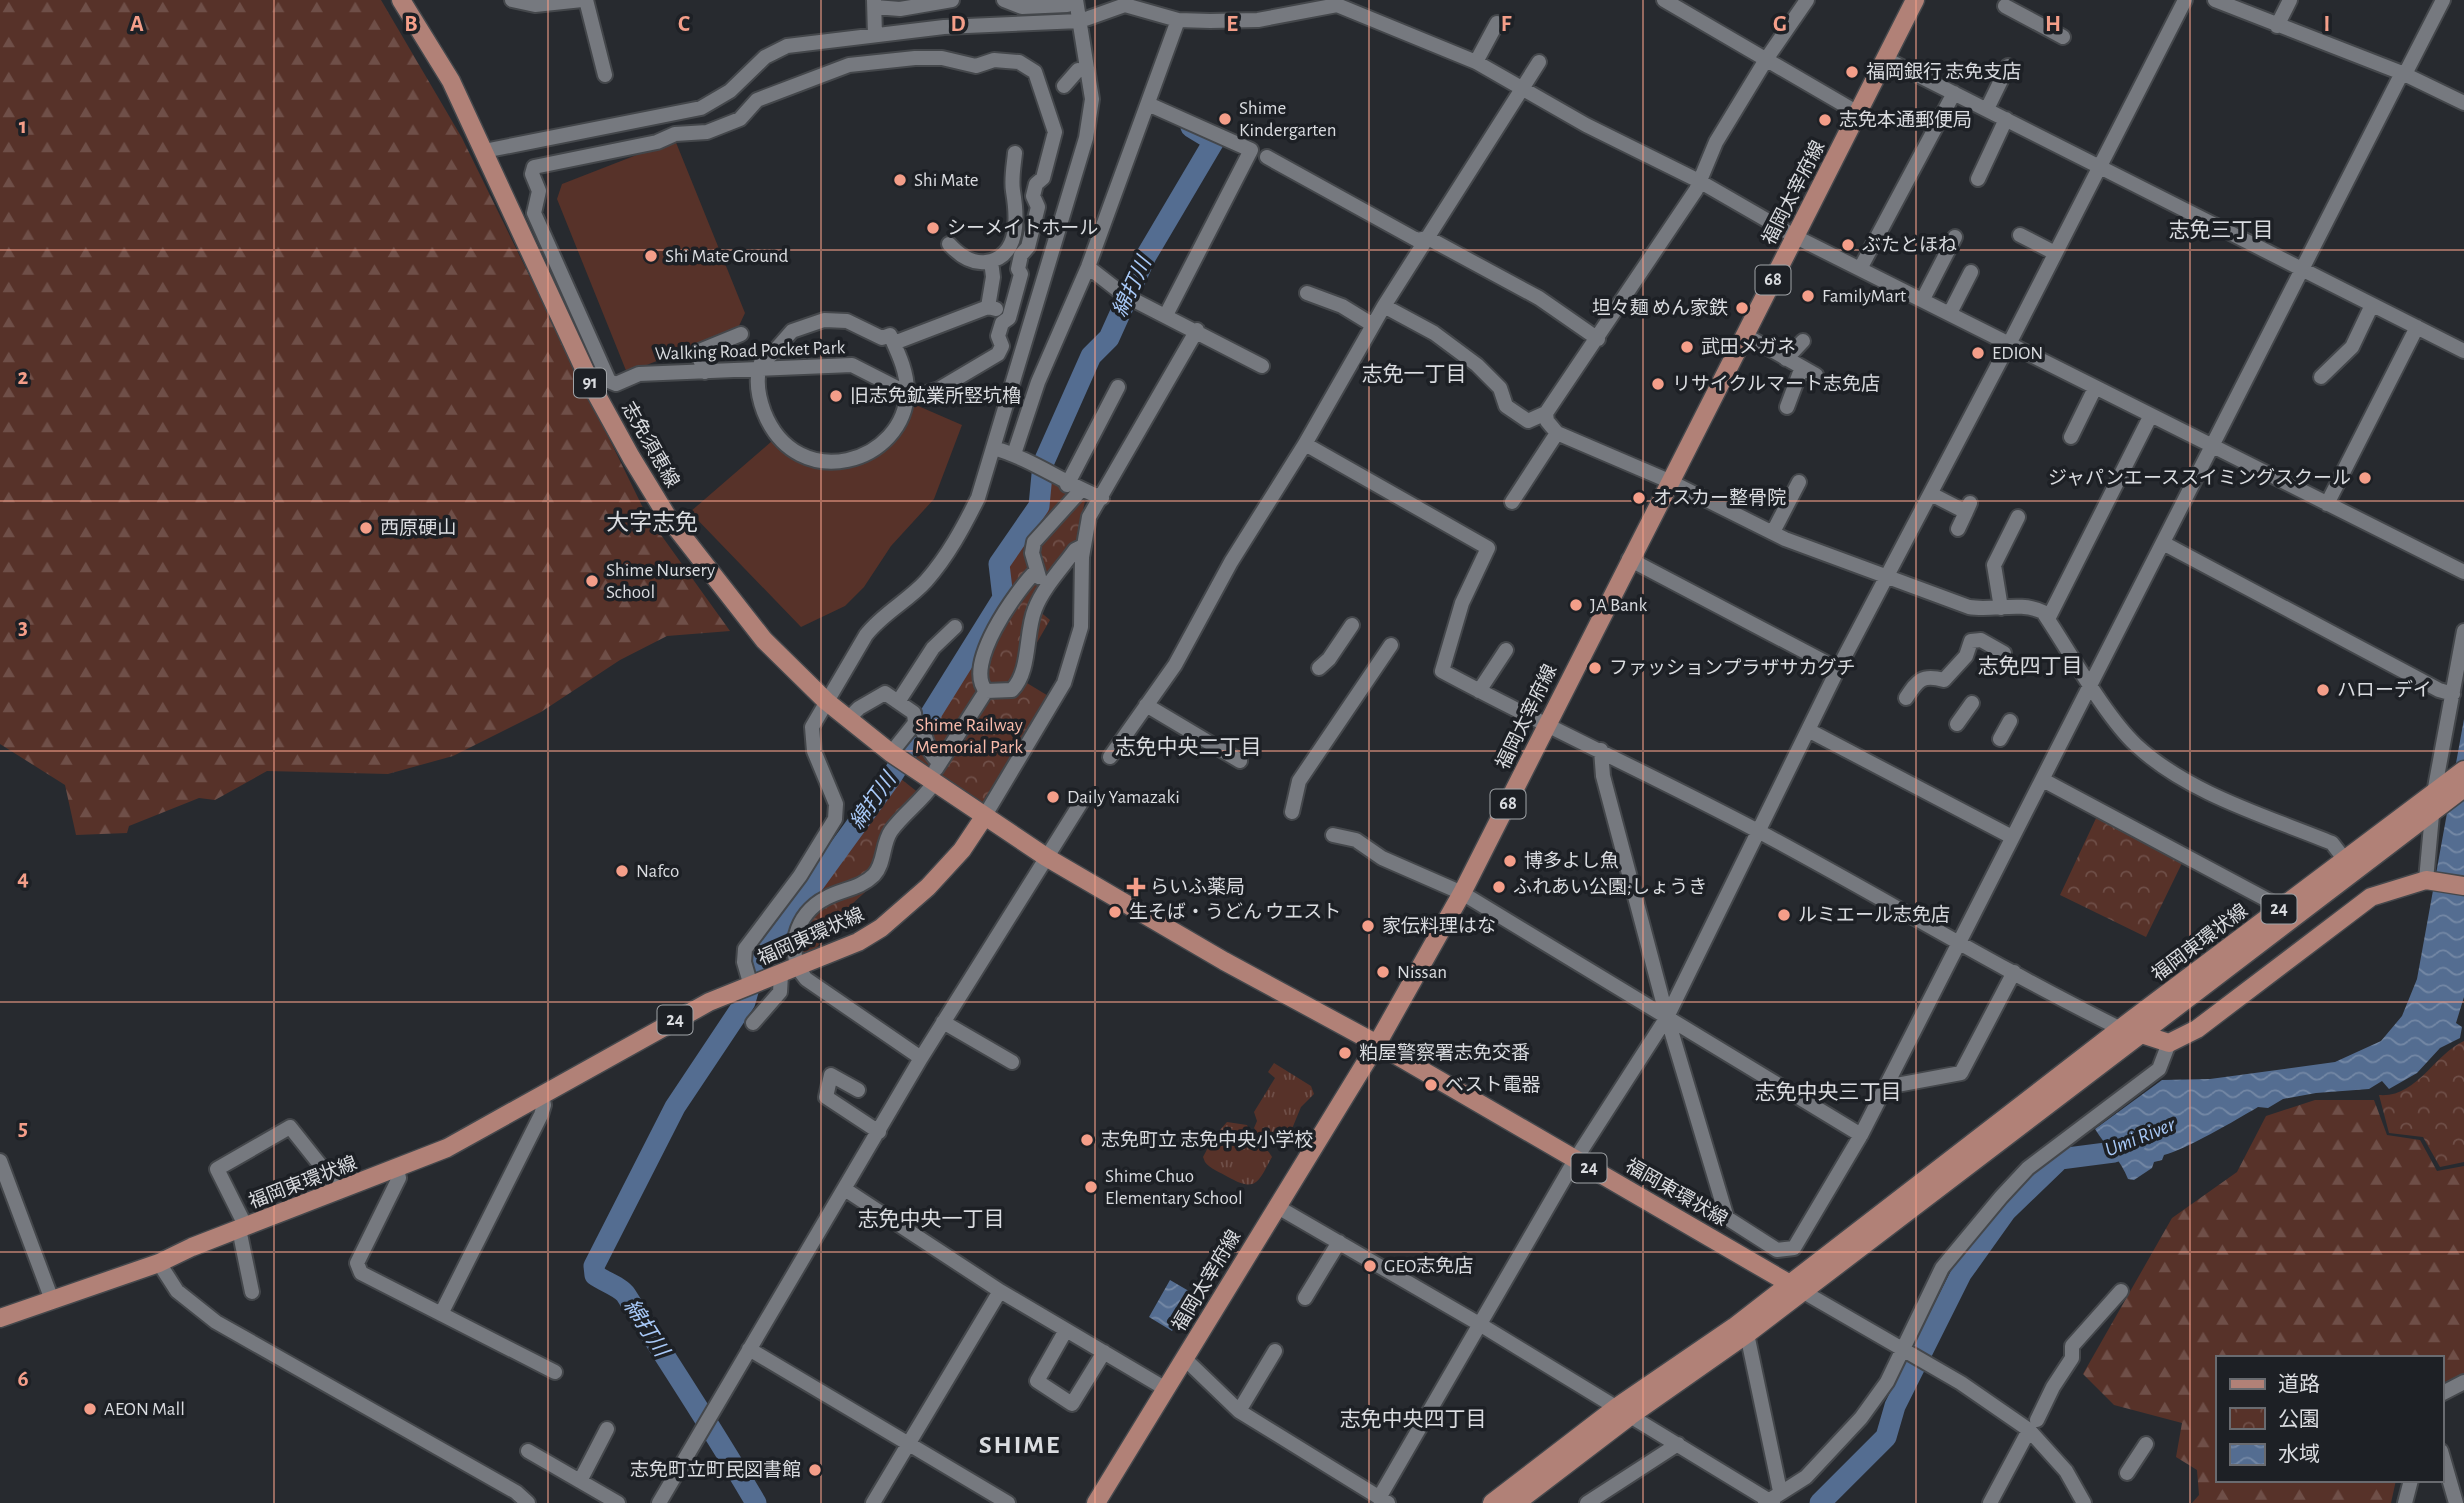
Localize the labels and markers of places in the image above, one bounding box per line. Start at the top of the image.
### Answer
place label: 福岡銀行 志免支店 [1866,61,2021,82]
marker: 福岡銀行 志免支店 [1844,64,1860,80]
place label: Shime Kindergarten [1239,99,1337,140]
place label: 志免本通郵便局 [1839,109,1972,130]
marker: Shime Kindergarten [1217,111,1233,127]
marker: 志免本通郵便局 [1817,112,1833,128]
place label: Shi Mate [914,171,979,190]
marker: Shi Mate [892,172,908,188]
place label: シーメイトホール [947,219,1098,238]
marker: シーメイトホール [925,220,941,236]
place label: ぶたとほね [1862,235,1957,255]
marker: ぶたとほね [1840,237,1856,253]
place label: Shi Mate Ground [665,247,788,266]
marker: Shi Mate Ground [643,248,659,264]
place label: FamilyMart [1822,287,1906,306]
marker: FamilyMart [1800,288,1816,304]
place label: 坦々麺 めん家鉄 [1592,298,1728,318]
marker: 坦々麺 めん家鉄 [1734,300,1750,316]
place label: 武田メガネ [1701,337,1796,357]
marker: 武田メガネ [1679,339,1695,355]
place label: EDION [1992,344,2043,363]
marker: EDION [1970,345,1986,361]
place label: リサイクルマート志免店 [1672,373,1880,394]
marker: リサイクルマート志免店 [1650,376,1666,392]
place label: 旧志免鉱業所竪坑櫓 [850,386,1021,406]
marker: 旧志免鉱業所竪坑櫓 [828,388,844,404]
place label: ジャパンエーススイミングスクール [2048,468,2351,488]
marker: ジャパンエーススイミングスクール [2357,470,2373,486]
place label: オスカー整骨院 [1653,488,1786,508]
marker: オスカー整骨院 [1631,490,1647,506]
place label: 西原硬山 [380,518,456,538]
marker: 西原硬山 [358,520,374,536]
place label: Shime Nursery School [606,561,715,602]
marker: Shime Nursery School [584,573,600,589]
place label: JA Bank [1590,596,1648,615]
marker: JA Bank [1568,597,1584,613]
place label: ファッションプラザサカグチ [1609,658,1855,678]
marker: ファッションプラザサカグチ [1587,660,1603,676]
place label: ハローデイ [2337,679,2432,700]
marker: ハローデイ [2315,682,2331,698]
place label: Daily Yamazaki [1067,788,1180,807]
marker: Daily Yamazaki [1045,789,1061,805]
place label: 博多よし魚 [1524,850,1619,871]
marker: 博多よし魚 [1502,853,1518,869]
place label: Nafco [636,862,679,881]
marker: Nafco [614,863,630,879]
place label: らいふ薬局 [1150,876,1245,897]
place label: ふれあい公園;しょうき [1513,877,1707,897]
marker: らいふ薬局 [1128,879,1144,895]
marker: ふれあい公園;しょうき [1491,879,1507,895]
place label: 生そば・うどん ウエスト [1129,902,1341,922]
marker: 生そば・うどん ウエスト [1107,904,1123,920]
place label: ルミエール志免店 [1798,904,1950,925]
marker: ルミエール志免店 [1776,907,1792,923]
place label: 家伝料理はな [1382,916,1496,936]
marker: 家伝料理はな [1360,918,1376,934]
place label: Nissan [1397,963,1447,982]
marker: Nissan [1375,964,1391,980]
place label: 粕屋警察署志免交番 [1359,1042,1530,1063]
marker: 粕屋警察署志免交番 [1337,1045,1353,1061]
place label: ベスト電器 [1445,1075,1540,1095]
marker: ベスト電器 [1423,1077,1439,1093]
place label: 志免町立 志免中央小学校 [1101,1129,1313,1150]
marker: 志免町立 志免中央小学校 [1079,1132,1095,1148]
place label: Shime Chuo Elementary School [1105,1167,1243,1208]
marker: Shime Chuo Elementary School [1083,1179,1099,1195]
place label: GEO志免店 [1384,1255,1473,1276]
marker: GEO志免店 [1362,1258,1378,1274]
place label: AEON Mall [104,1400,185,1419]
marker: AEON Mall [82,1401,98,1417]
place label: 志免町立町民図書館 [630,1460,801,1480]
marker: 志免町立町民図書館 [807,1462,823,1478]

